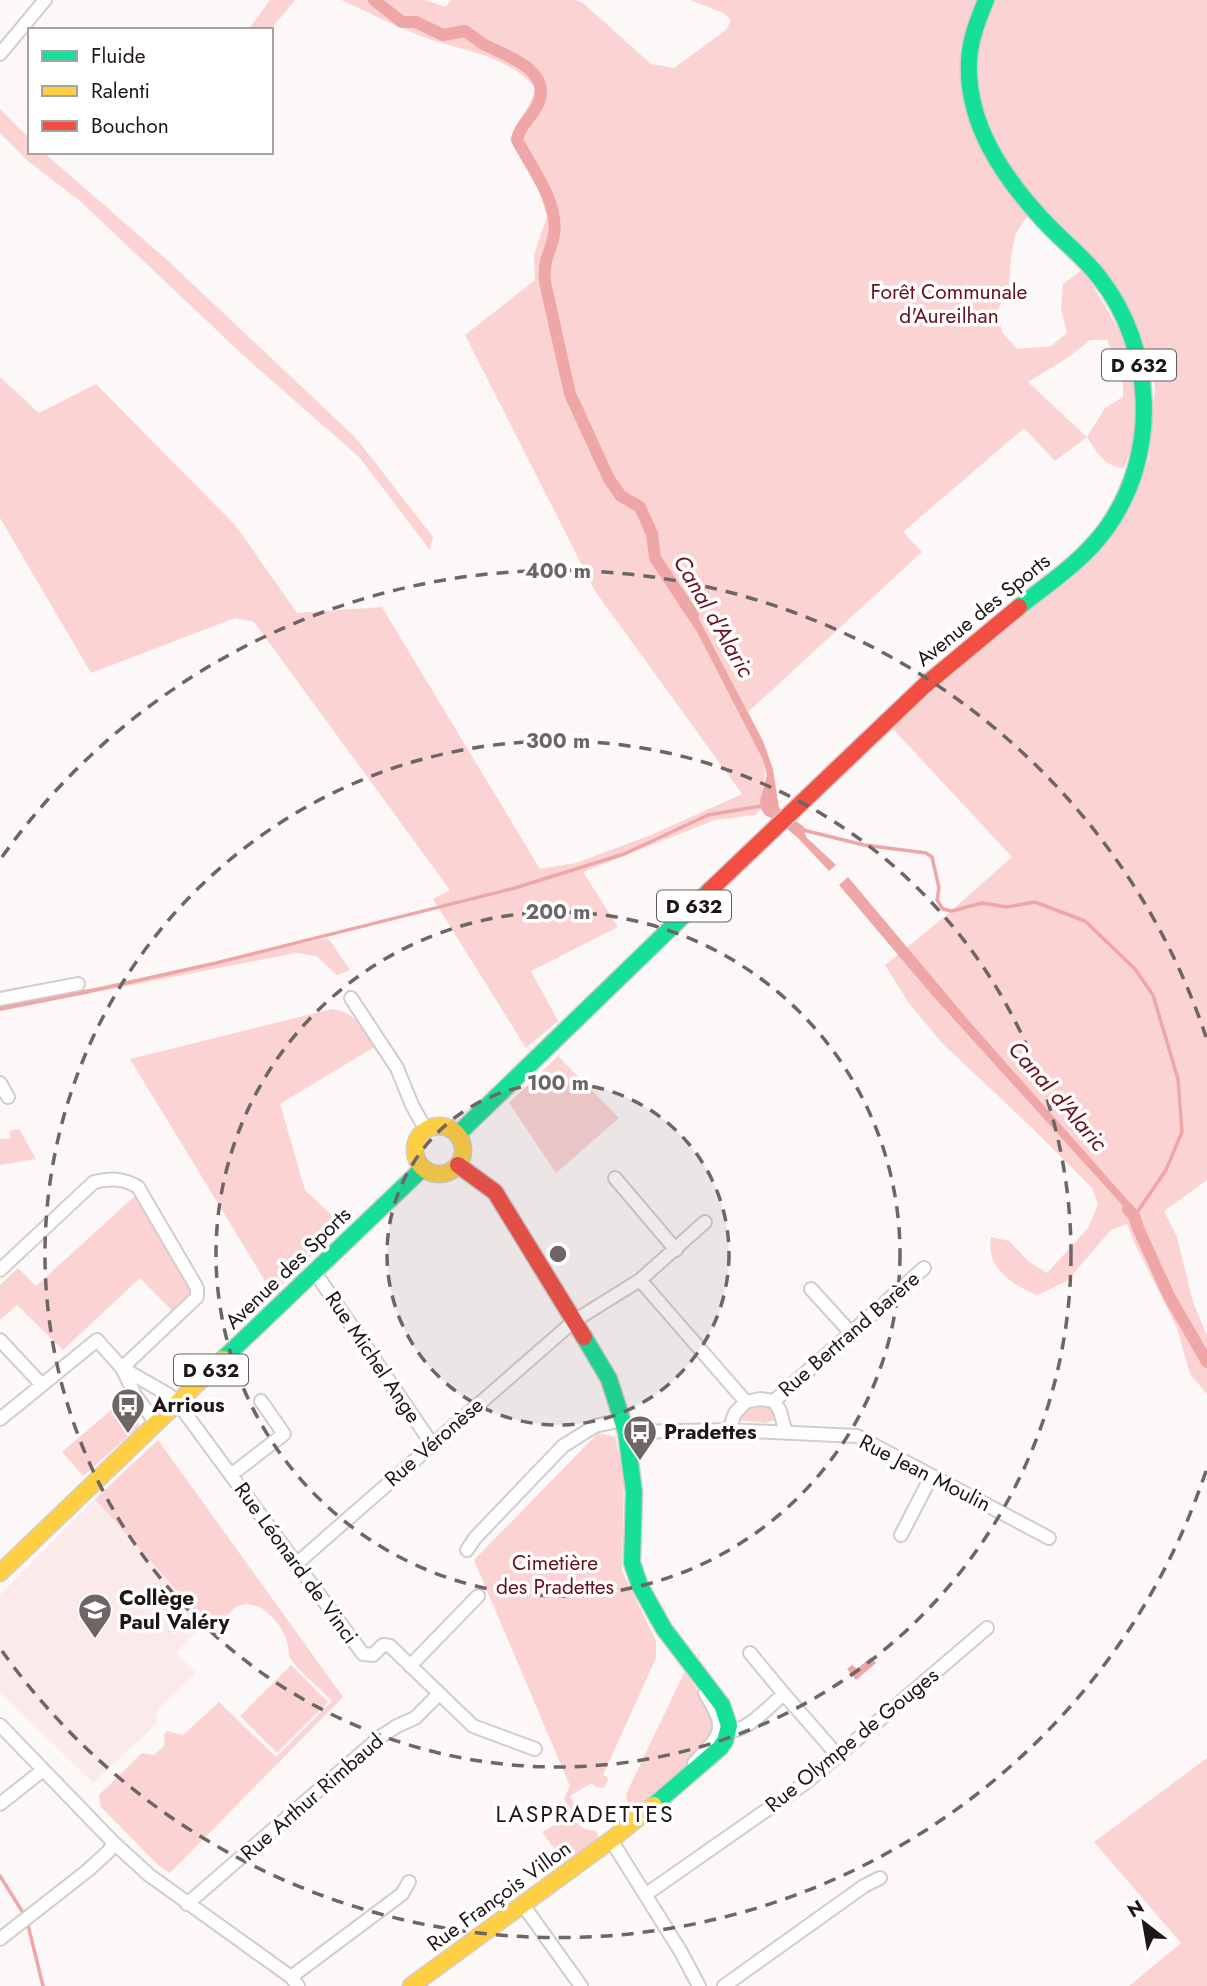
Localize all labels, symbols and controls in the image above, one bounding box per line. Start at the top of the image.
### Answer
legend [28,28,273,154]
text: Fluide [91,41,146,71]
text: Ralenti [91,76,150,106]
text: Bouchon [91,111,169,141]
park label: Forêt Communale d'Aureilhan [871,277,1028,331]
road number: D 632 [1102,350,1176,380]
street label: Avenue des Sports [909,546,1057,674]
water label: Canal d'Alaric [665,548,763,684]
text: 400 m [525,556,591,586]
text: 300 m [526,726,590,756]
road number: D 632 [657,890,731,922]
text: 200 m [525,897,591,927]
water label: Canal d'Alaric [1000,1033,1116,1159]
text: 100 m [527,1068,589,1098]
street label: Avenue des Sports [218,1200,358,1336]
centre of rings [546,1242,570,1266]
street label: Rue Bertrand Barère [772,1264,926,1404]
street label: Rue Michel Ange [318,1285,428,1429]
road number: D 632 [174,1354,248,1386]
bus stop icon: Arrious [109,1386,147,1435]
place label: Arrious [151,1390,225,1420]
street label: Rue Véronèse [378,1390,490,1493]
bus stop icon: Pradettes [621,1413,659,1462]
place label: Pradettes [664,1417,757,1447]
street label: Rue Jean Moulin [854,1427,996,1519]
street label: Rue Léonard de Vinci [227,1476,365,1650]
park label: Cimetière des Pradettes [496,1548,614,1602]
place label: Collège Paul Valéry [119,1583,230,1637]
school or university icon: Collège Paul Valéry [76,1591,114,1640]
street label: Rue Olympe de Gouges [759,1661,945,1819]
street label: Rue Arthur Rimbaud [234,1727,390,1867]
district label: LASPRADETTES [495,1797,675,1831]
street label: Rue François Villon [421,1833,577,1959]
north arrow [1109,1888,1179,1958]
text: N [1122,1893,1149,1924]

